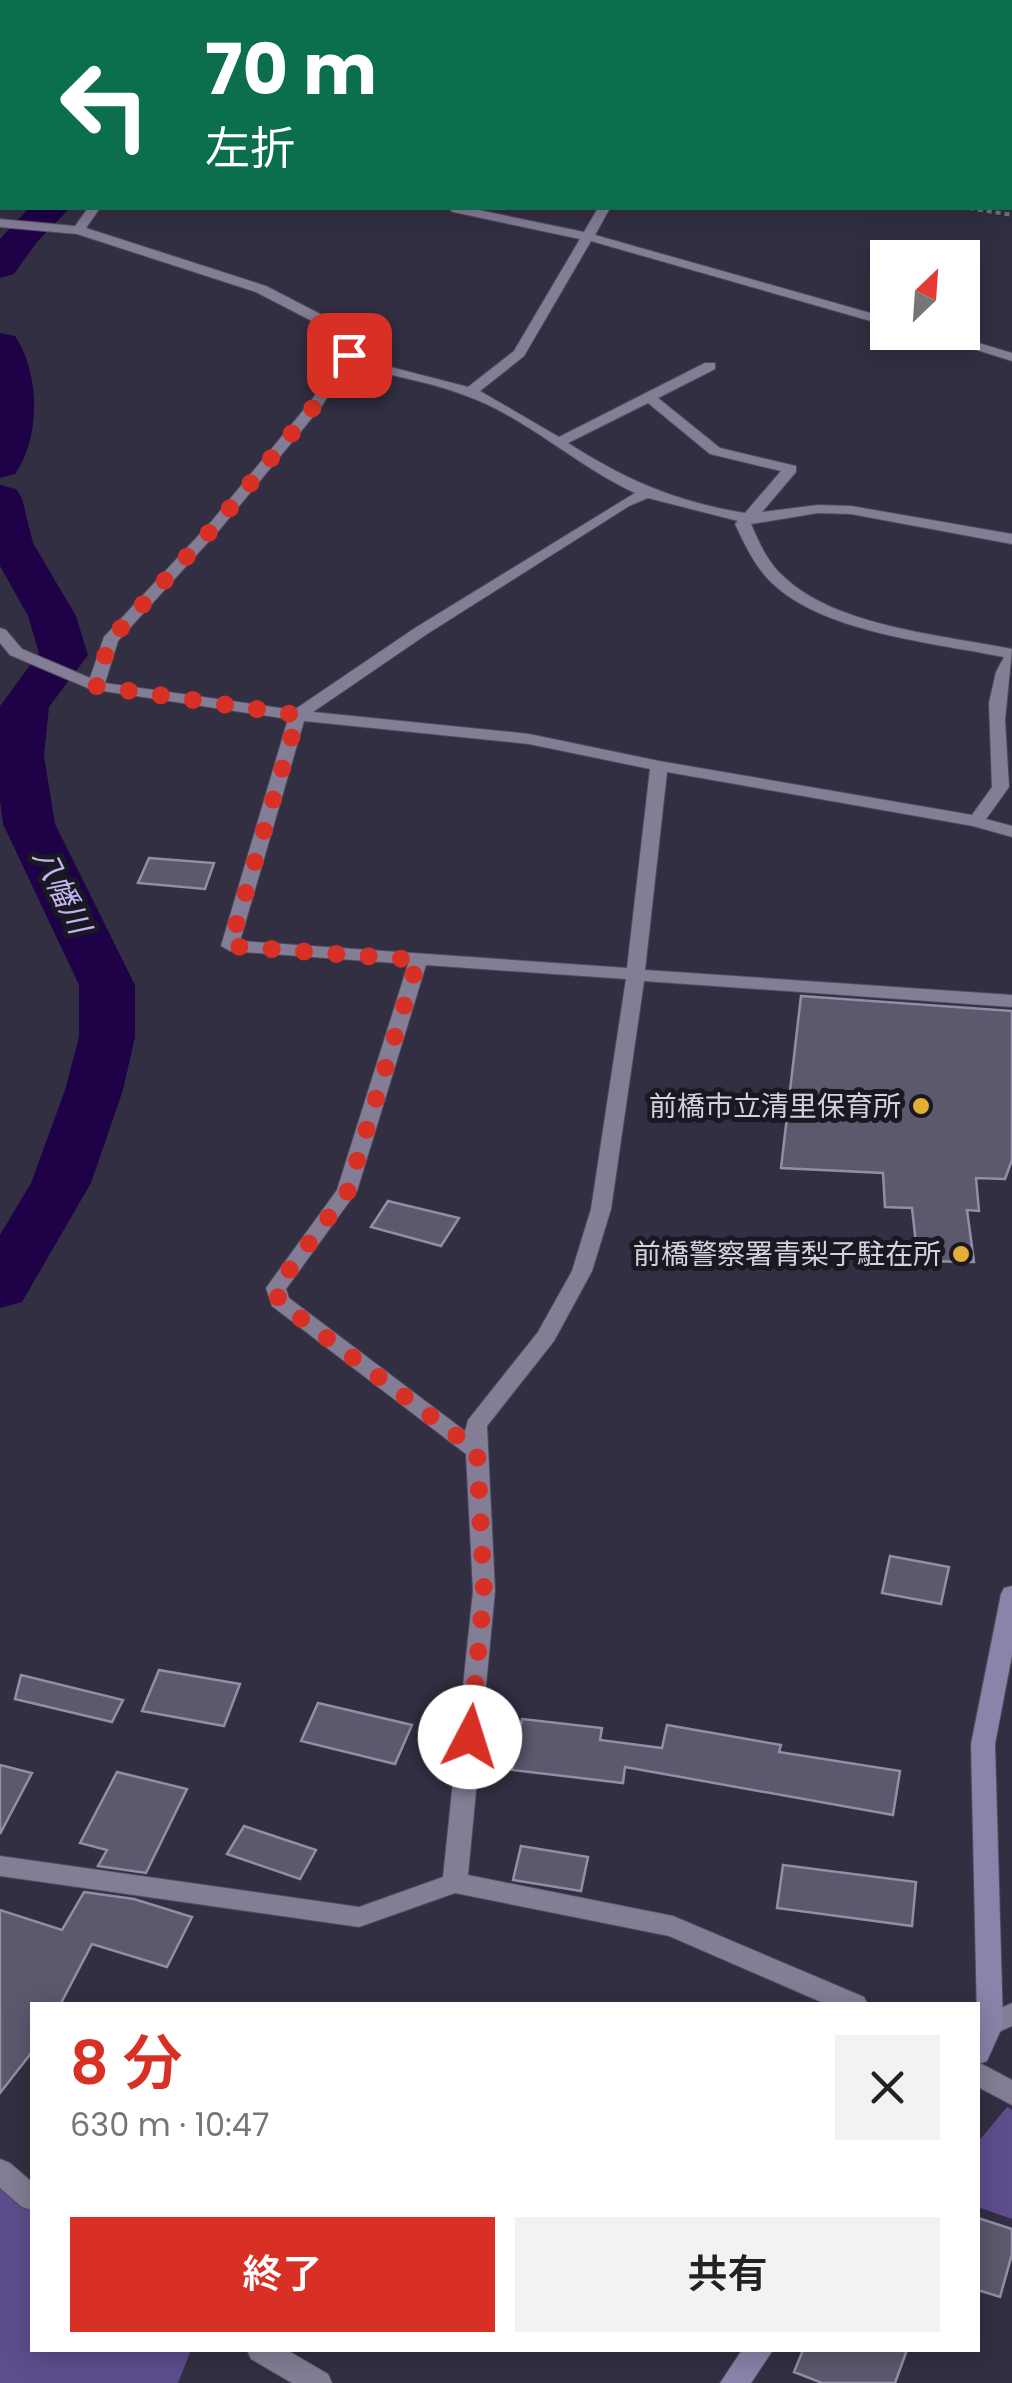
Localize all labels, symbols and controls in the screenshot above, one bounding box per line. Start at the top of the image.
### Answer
text: 70 m [205,20,377,119]
icon: left [40,40,170,170]
text: 左折 [205,117,295,180]
north arrow [870,240,980,350]
map controls [870,240,980,350]
pin [307,313,392,398]
icon: arrive [322,328,377,383]
water label: 八幡川 [23,841,102,944]
place label: 前橋市立清里保育所 [649,1087,901,1126]
marker: 前橋市立清里保育所 [910,1095,932,1117]
place label: 前橋警察署青梨子駐在所 [633,1235,941,1274]
marker: 前橋警察署青梨子駐在所 [950,1243,972,1265]
position arrow [418,1685,522,1789]
text: 8 分 [70,2021,183,2105]
button: close [835,2035,940,2140]
text: 630 m · 10:47 [70,2102,269,2147]
button: 終了 [70,2217,495,2332]
button: 共有 [515,2217,940,2332]

